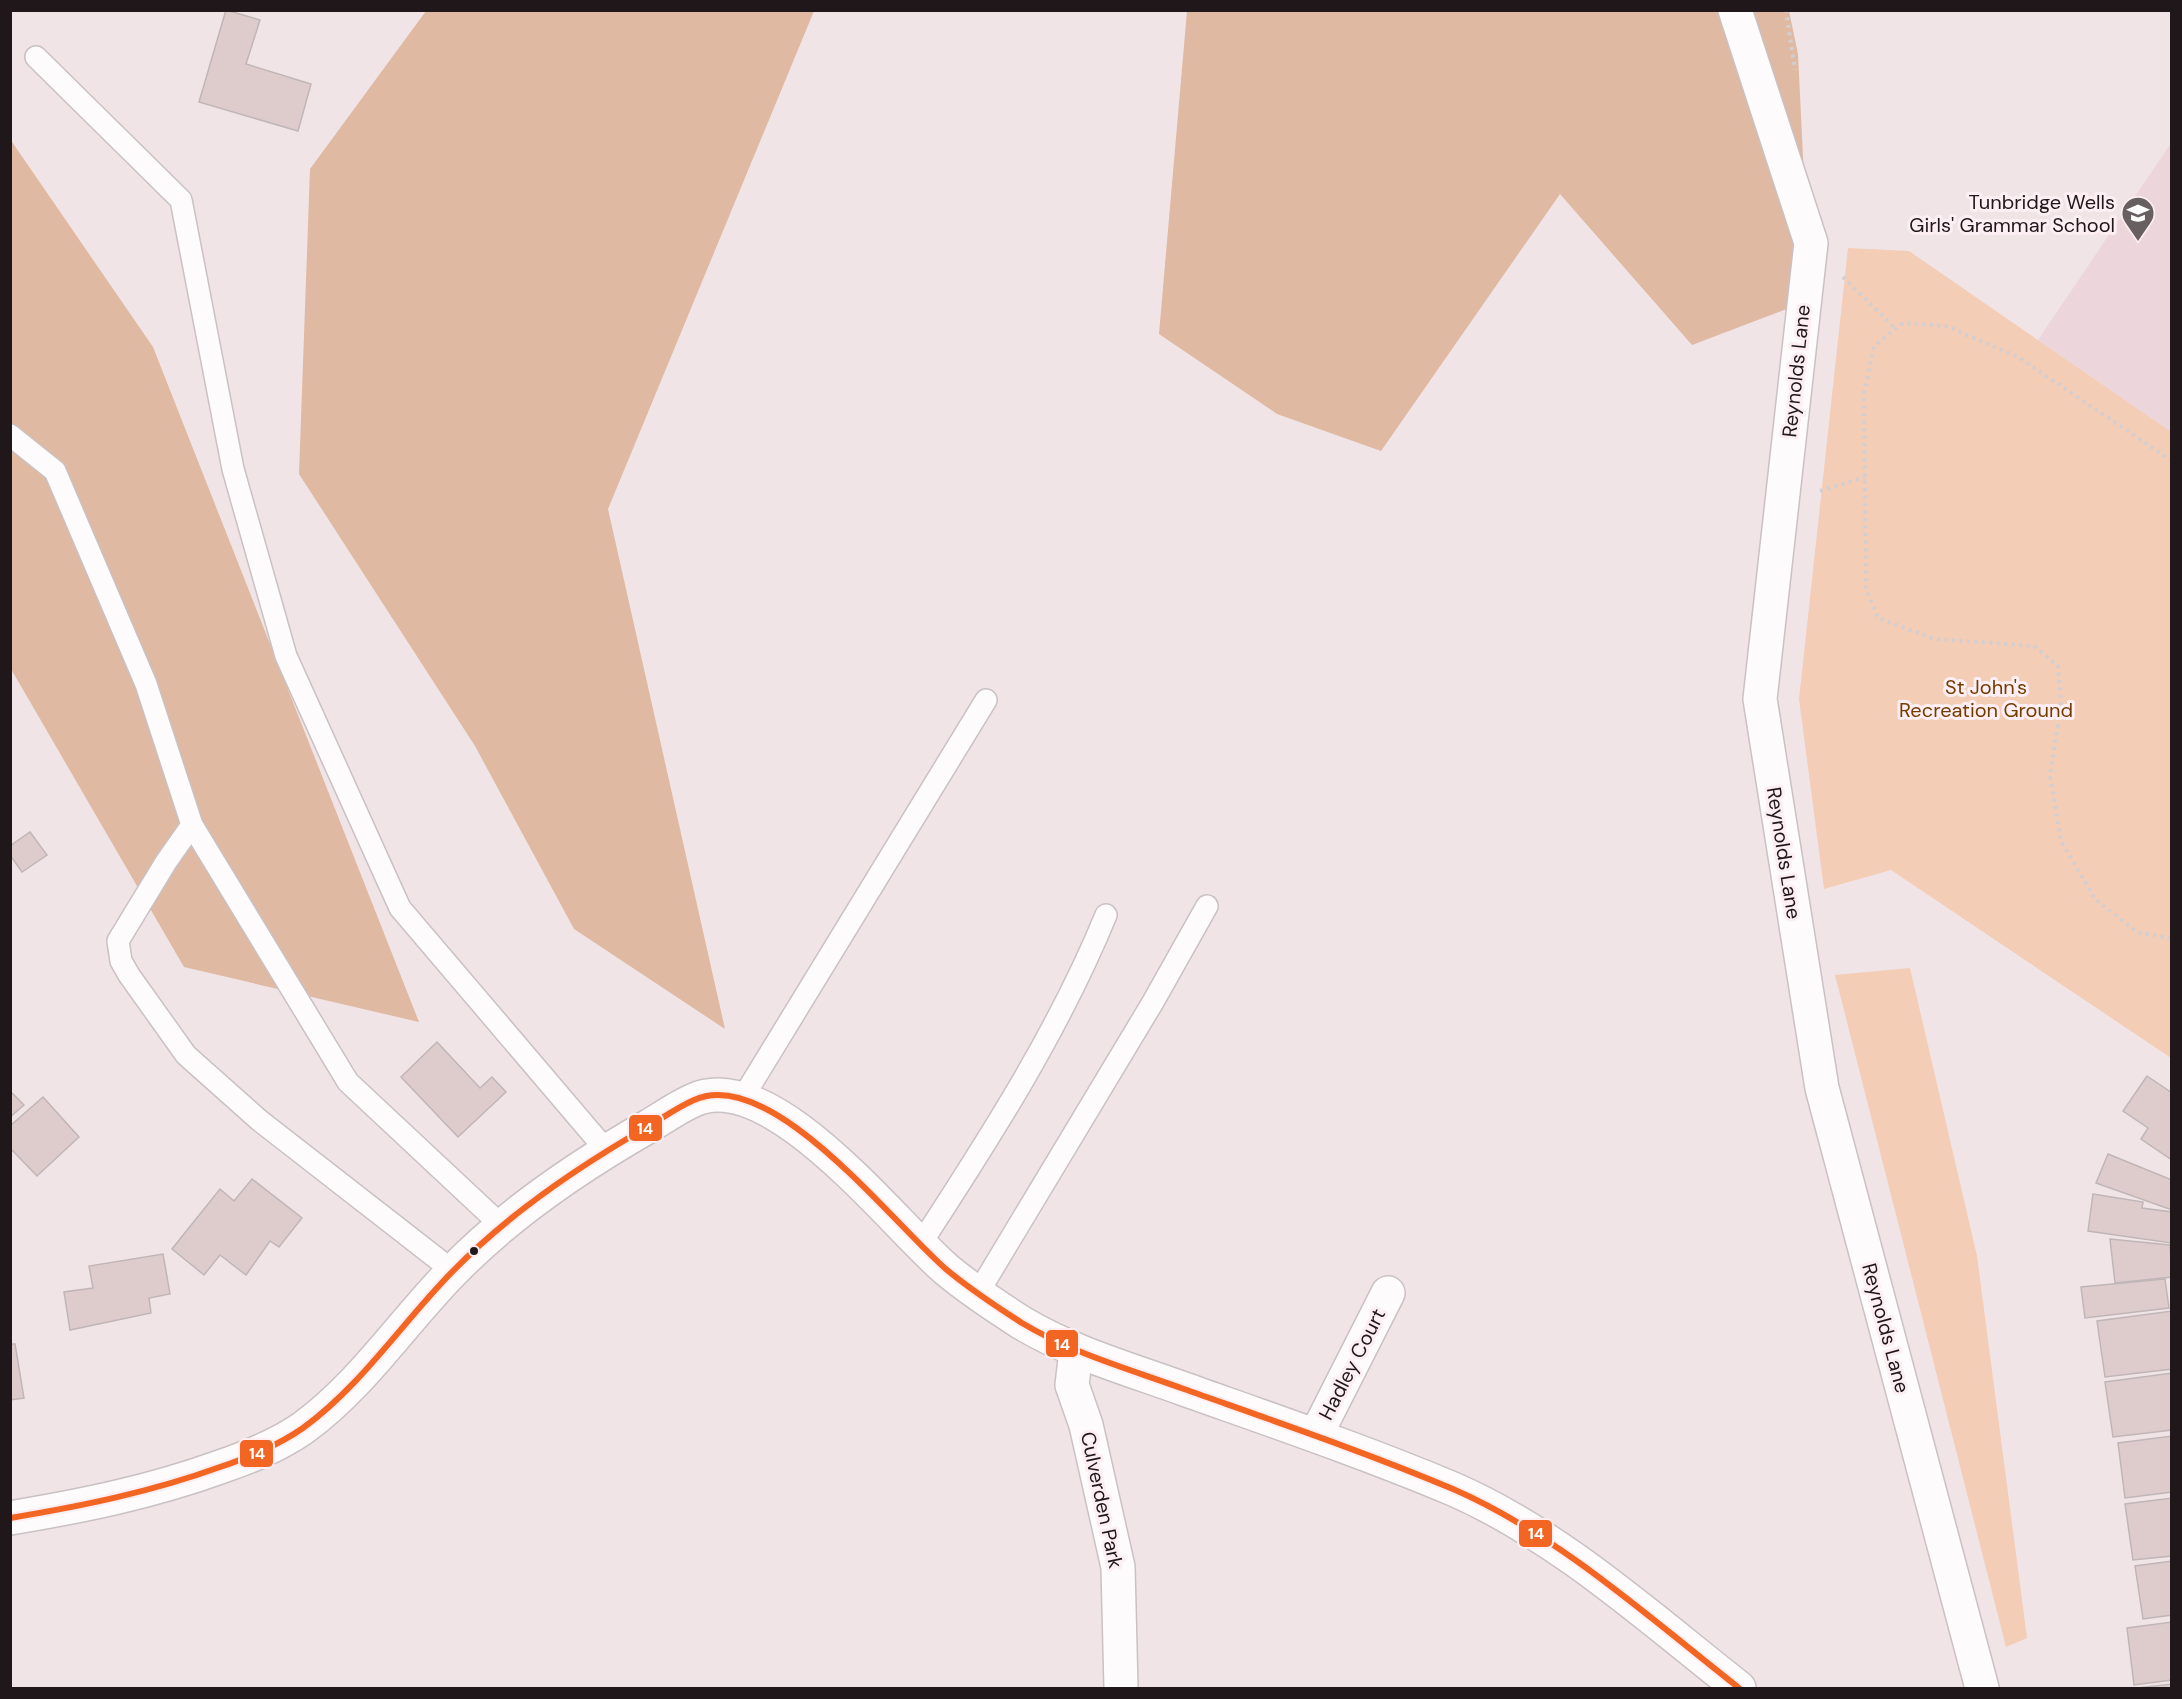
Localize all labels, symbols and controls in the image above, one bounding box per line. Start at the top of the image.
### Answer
place label: Tunbridge Wells Girls' Grammar School [1909,189,2115,238]
school or university icon: Tunbridge Wells Girls' Grammar School [2120,195,2156,242]
street label: Reynolds Lane [1776,303,1816,439]
park label: St John's Recreation Ground [1899,674,2073,723]
street label: Reynolds Lane [1761,785,1807,921]
line badge: 14 [628,1114,663,1142]
text: 14 [637,1118,653,1139]
unlabelled marker [468,1245,480,1257]
street label: Reynolds Lane [1856,1260,1916,1396]
street label: Hadley Court [1313,1304,1391,1424]
line badge: 14 [1045,1329,1079,1358]
text: 14 [1054,1334,1070,1355]
street label: Culverden Park [1075,1429,1129,1571]
line badge: 14 [239,1439,274,1468]
text: 14 [249,1443,265,1464]
line badge: 14 [1518,1519,1553,1548]
text: 14 [1528,1523,1544,1544]

